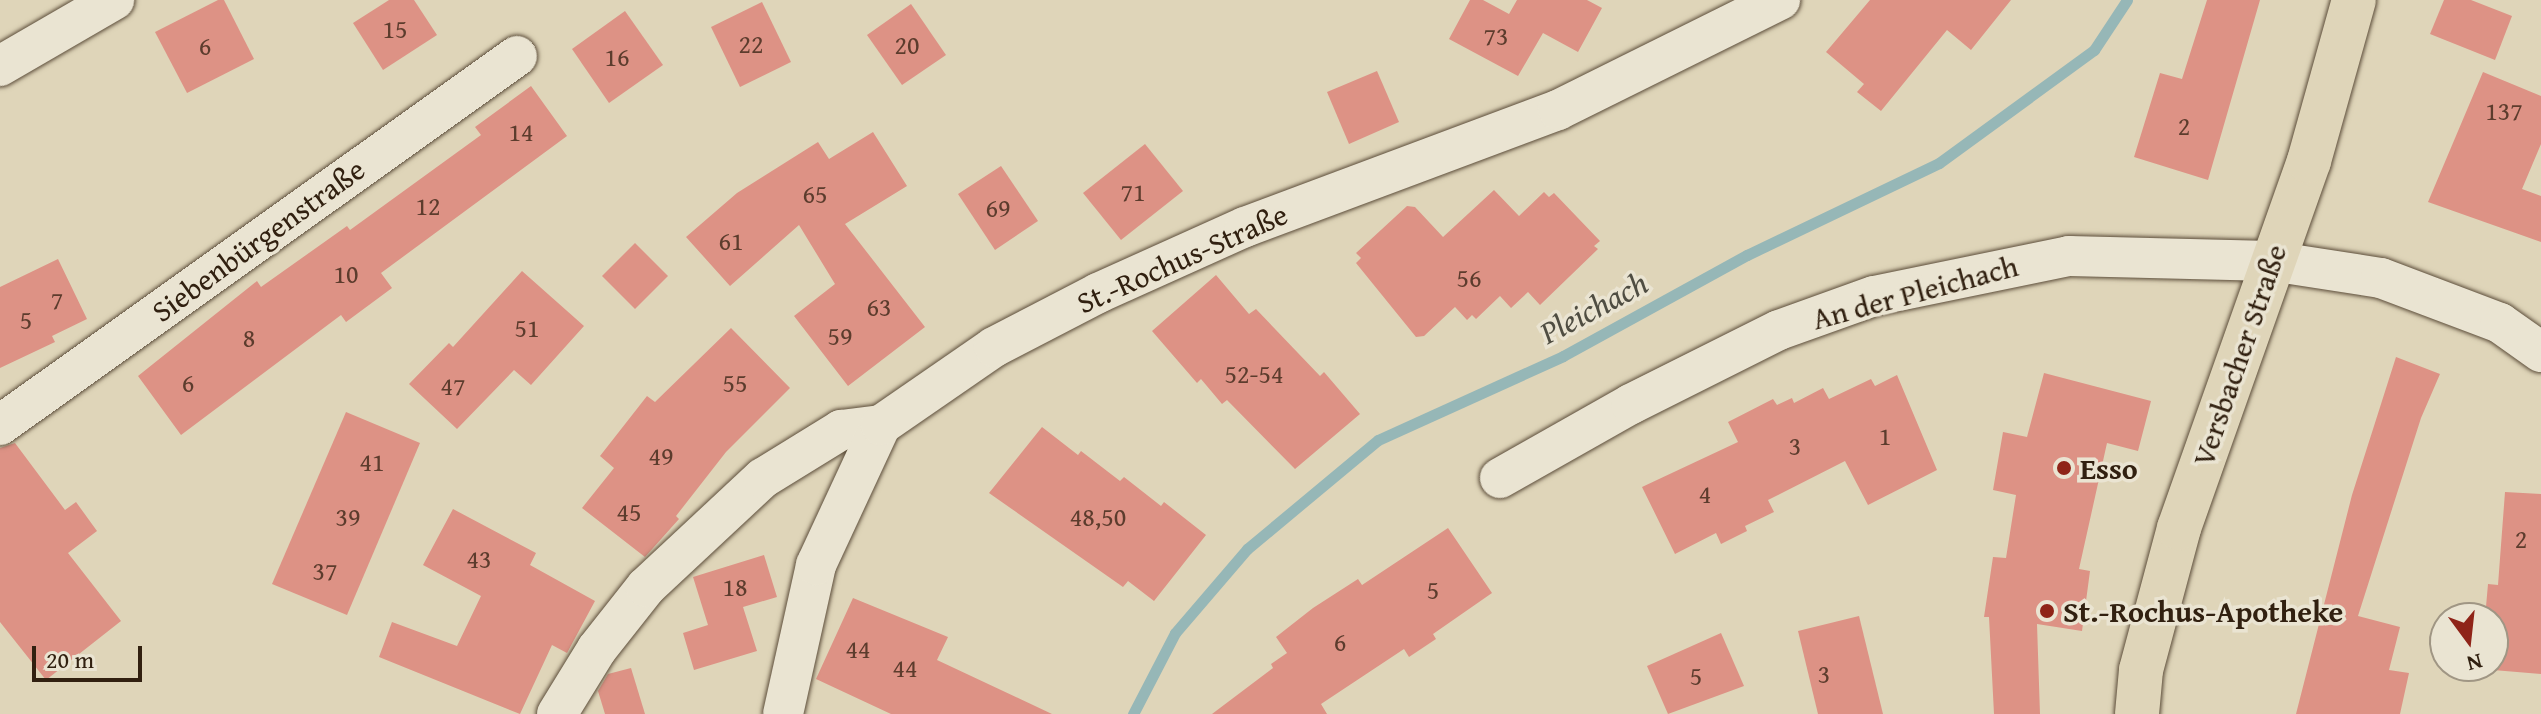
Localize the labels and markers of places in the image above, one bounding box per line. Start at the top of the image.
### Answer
place label: Esso [2080,450,2138,486]
marker: Esso [2055,459,2073,477]
place label: St.-Rochus-Apotheke [2063,593,2343,629]
marker: St.-Rochus-Apotheke [2038,602,2056,620]

